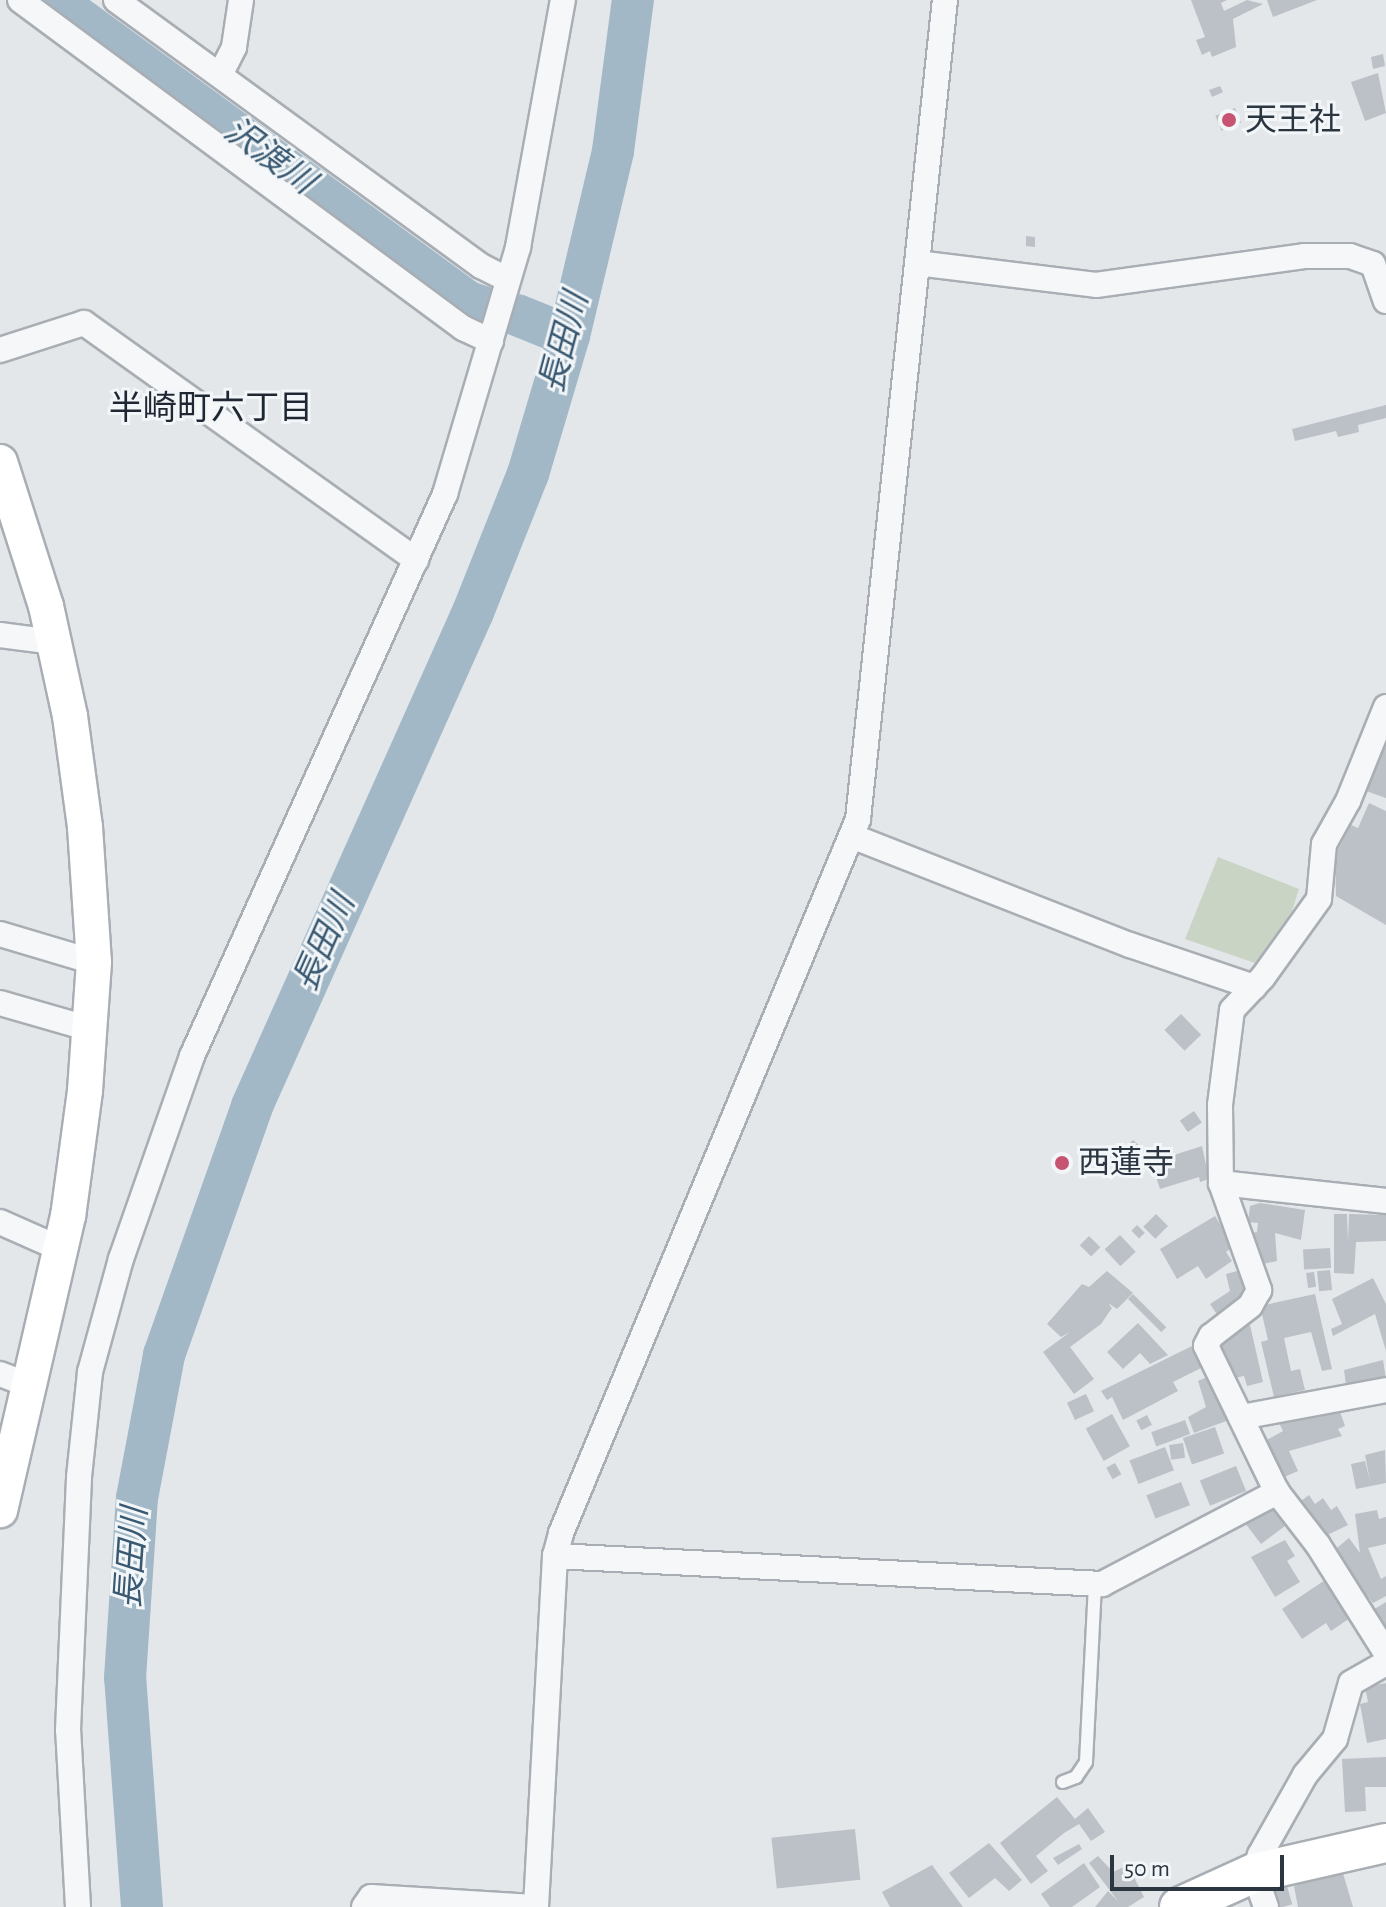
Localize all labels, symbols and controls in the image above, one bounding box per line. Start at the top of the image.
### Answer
place label: 天王社 [1245,101,1341,139]
water label: 沢渡川 [216,111,322,203]
marker: 天王社 [1220,111,1238,129]
water label: 長田川 [532,288,598,398]
district label: 半崎町六丁目 [109,390,313,430]
water label: 長田川 [286,888,364,998]
place label: 西蓮寺 [1078,1144,1174,1182]
marker: 西蓮寺 [1053,1154,1071,1172]
water label: 長田川 [109,1506,157,1610]
scale bar [1114,1839,1288,1889]
text: 50 m [1124,1857,1170,1881]

